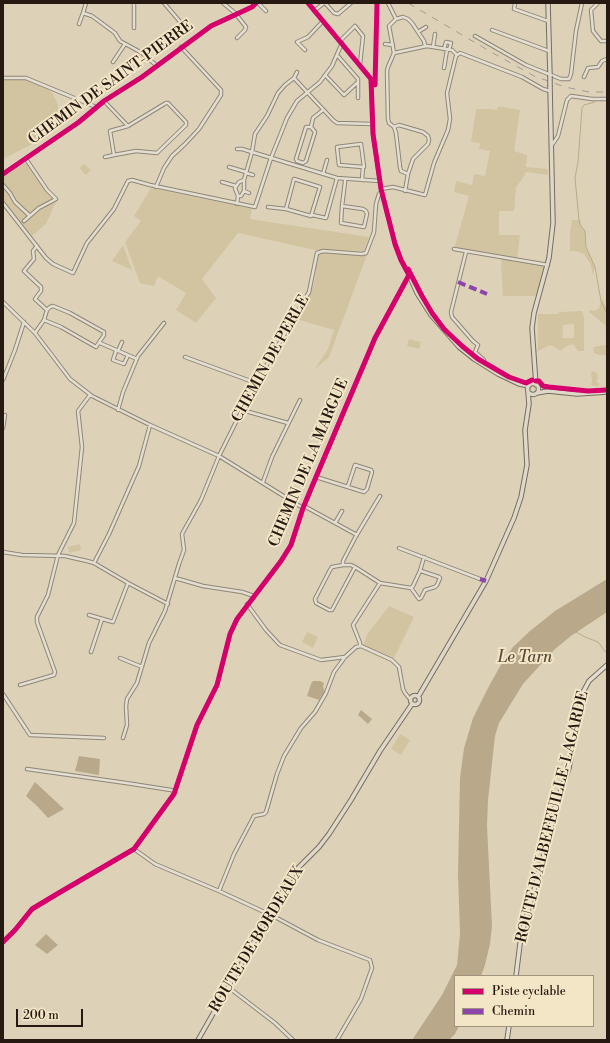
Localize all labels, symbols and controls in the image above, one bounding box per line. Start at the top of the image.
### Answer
street label: CHEMIN DE SAINT-PIERRE [25,17,197,149]
street label: CHEMIN DE PERLE [229,292,313,426]
street label: CHEMIN DE LA MARGUE [265,376,353,550]
water label: Le Tarn [498,648,552,668]
street label: ROUTE D'ALBEFEUILLE-LAGARDE [513,689,593,945]
street label: ROUTE DE BORDEAUX [206,864,308,1016]
legend [454,975,594,1027]
text: Piste cyclable [492,984,566,999]
scale bar [18,1001,85,1027]
text: Chemin [492,1004,535,1019]
text: 200 m [23,1008,59,1023]

